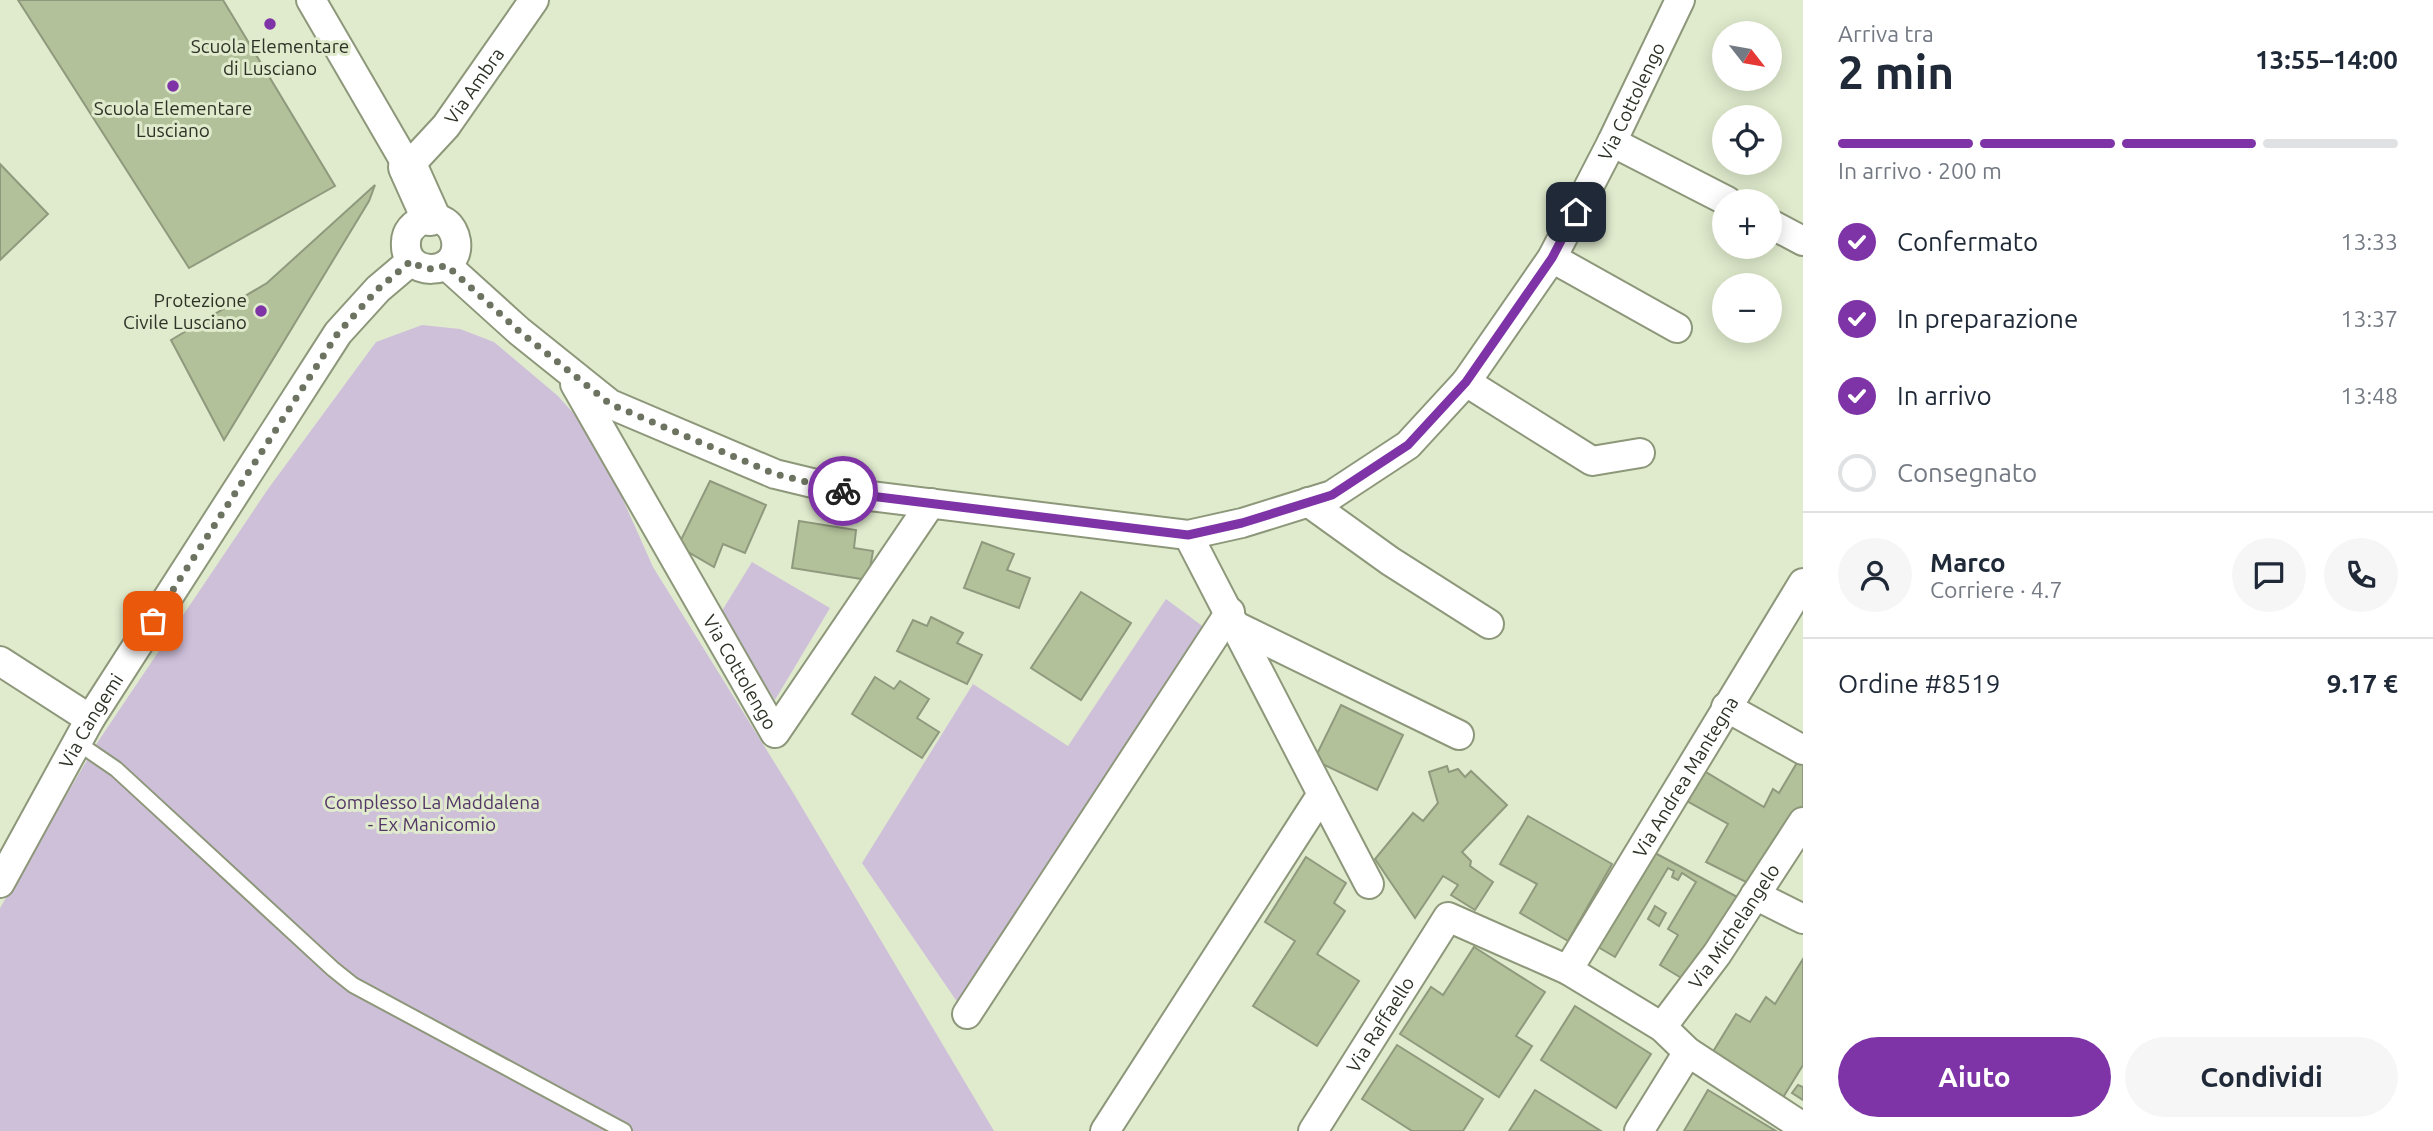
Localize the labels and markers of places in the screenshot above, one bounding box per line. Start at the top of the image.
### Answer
marker: Scuola Elementare di Lusciano [262,16,278,32]
place label: Scuola Elementare di Lusciano [191,35,349,79]
marker: Scuola Elementare Lusciano [165,78,181,94]
place label: Scuola Elementare Lusciano [94,97,252,141]
pin [1546,182,1606,242]
place label: Protezione Civile Lusciano [123,289,247,333]
marker: Protezione Civile Lusciano [253,303,269,319]
pin [123,591,183,651]

